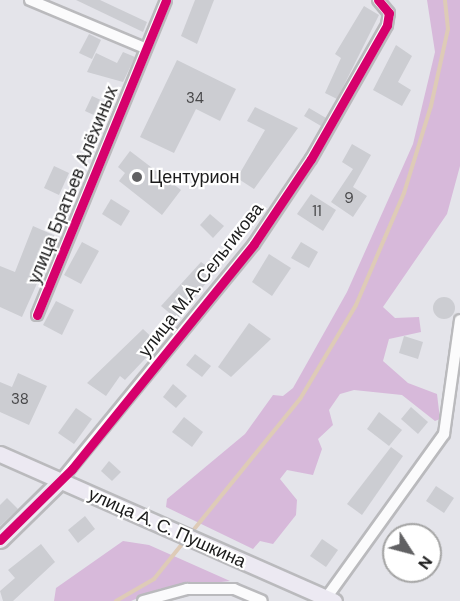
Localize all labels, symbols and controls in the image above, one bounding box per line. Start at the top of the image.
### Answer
street label: улица Братьев Алёхиных [23,83,123,287]
house number: 34 [186,90,204,108]
place label: Центурион [149,166,240,188]
marker: Центурион [130,170,144,184]
house number: 9 [344,190,354,208]
street label: улица М.А. Сельгикова [134,199,268,361]
house number: 11 [312,203,322,221]
house number: 38 [11,391,29,409]
street label: улица А. С. Пушкина [85,484,249,572]
north arrow [382,523,442,583]
text: N [413,552,437,574]

